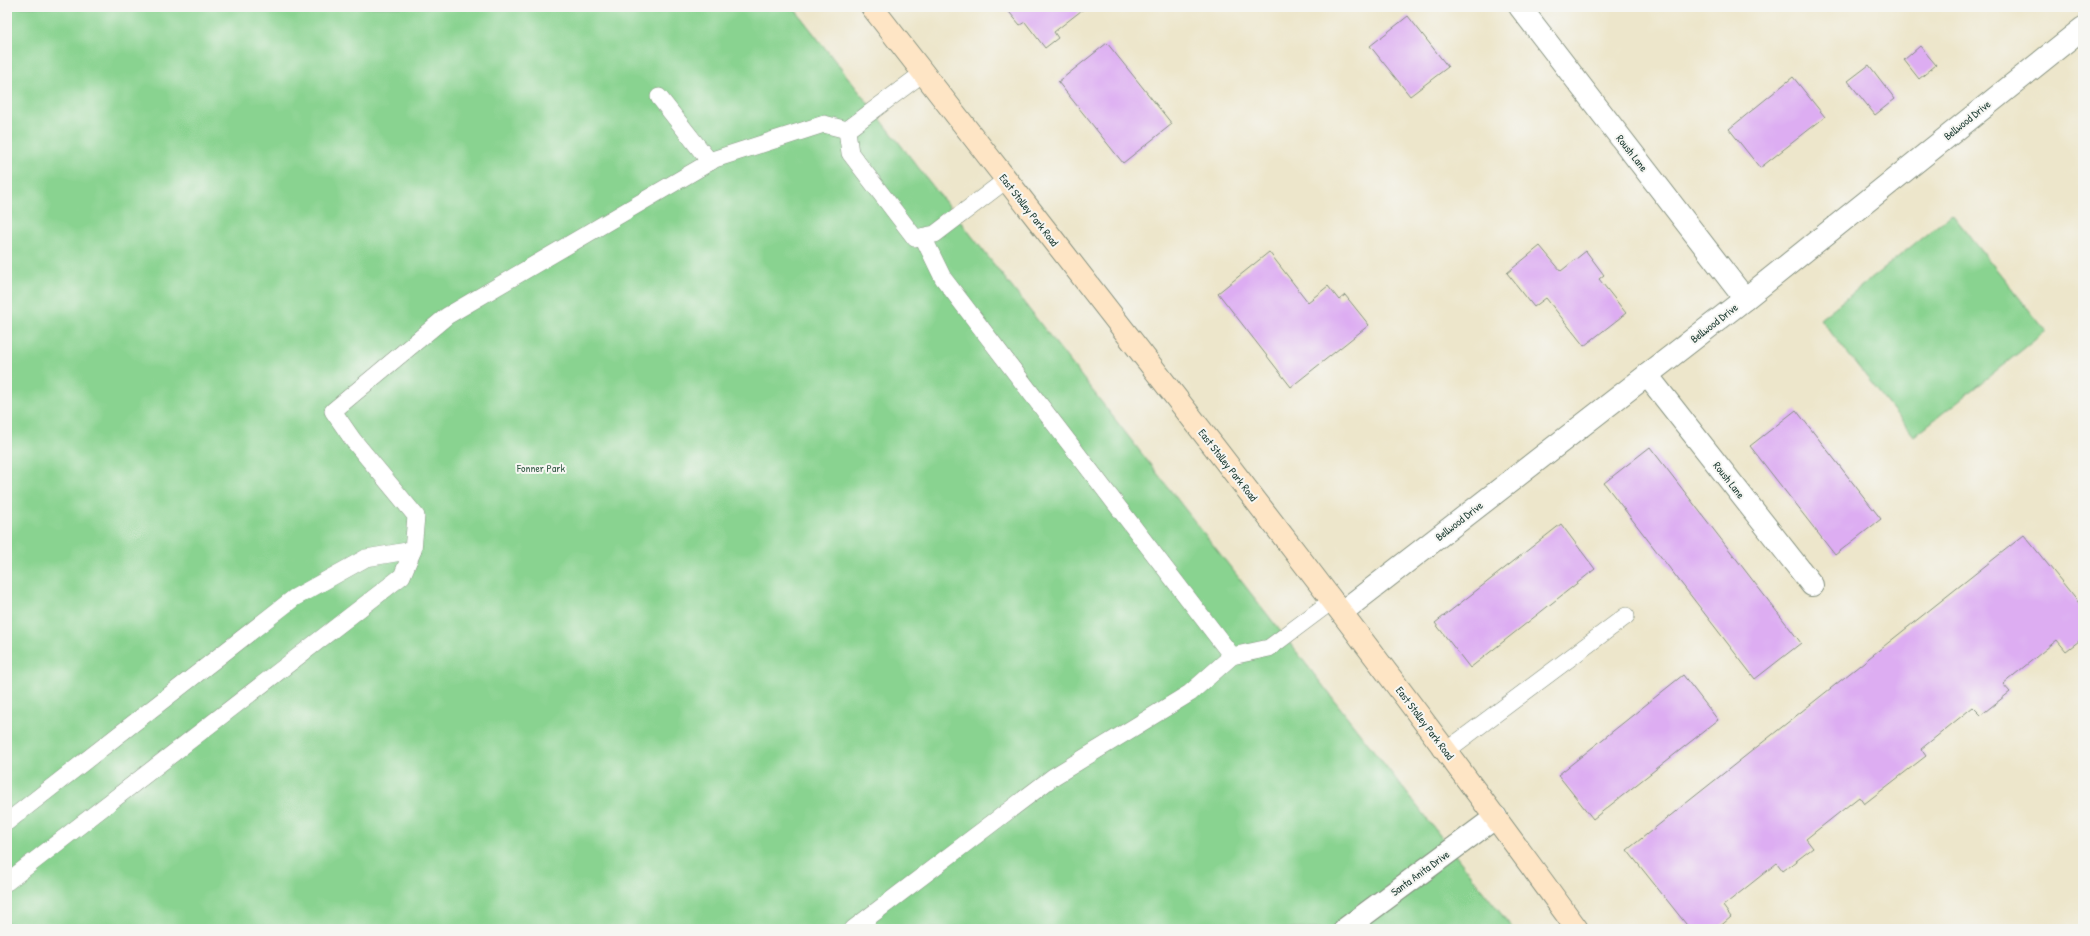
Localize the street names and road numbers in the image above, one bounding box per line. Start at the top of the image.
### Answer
street label: Bellwood Drive [1941,96,1994,143]
street label: Roush Lane [1613,132,1651,175]
street label: East Stolley Park Road [996,171,1062,250]
street label: Bellwood Drive [1688,300,1741,346]
street label: East Stolley Park Road [1195,426,1261,505]
street label: Roush Lane [1710,459,1748,502]
street label: Bellwood Drive [1433,498,1486,544]
street label: East Stolley Park Road [1393,684,1458,763]
street label: Santa Anita Drive [1388,847,1453,899]

